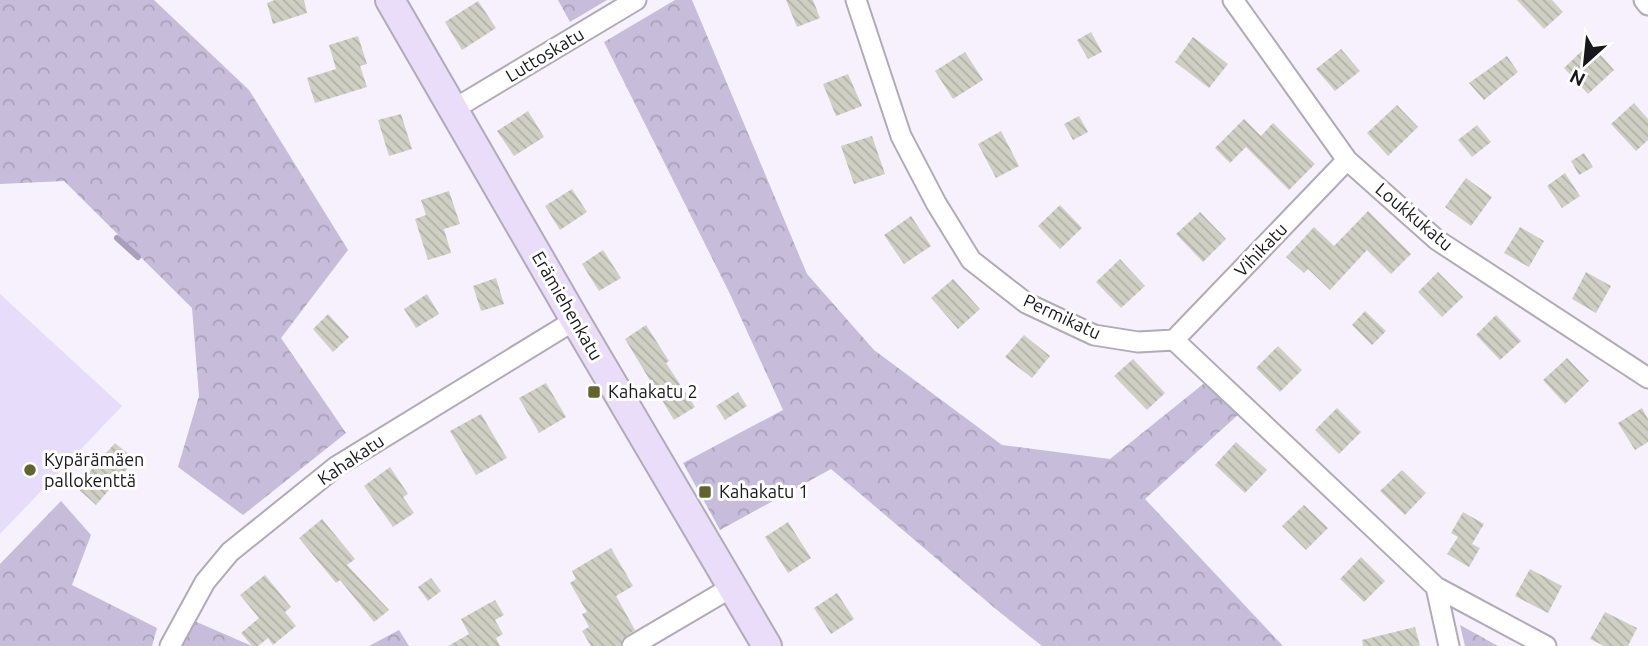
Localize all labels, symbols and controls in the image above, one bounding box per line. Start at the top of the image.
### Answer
street label: Luttoskatu [502,23,587,85]
north arrow [1550,28,1620,98]
text: N [1566,65,1589,91]
street label: Loukkukatu [1372,178,1457,254]
street label: Vihikatu [1230,218,1291,280]
street label: Erämiehenkatu [529,248,607,363]
street label: Permikatu [1021,290,1104,343]
place label: Kahakatu 2 [608,381,698,401]
marker: Kahakatu 2 [586,384,602,400]
street label: Kahakatu [314,430,387,489]
place label: Kypärämäen pallokenttä [44,449,144,490]
marker: Kypärämäen pallokenttä [22,462,38,478]
place label: Kahakatu 1 [719,481,809,501]
marker: Kahakatu 1 [697,484,713,500]

